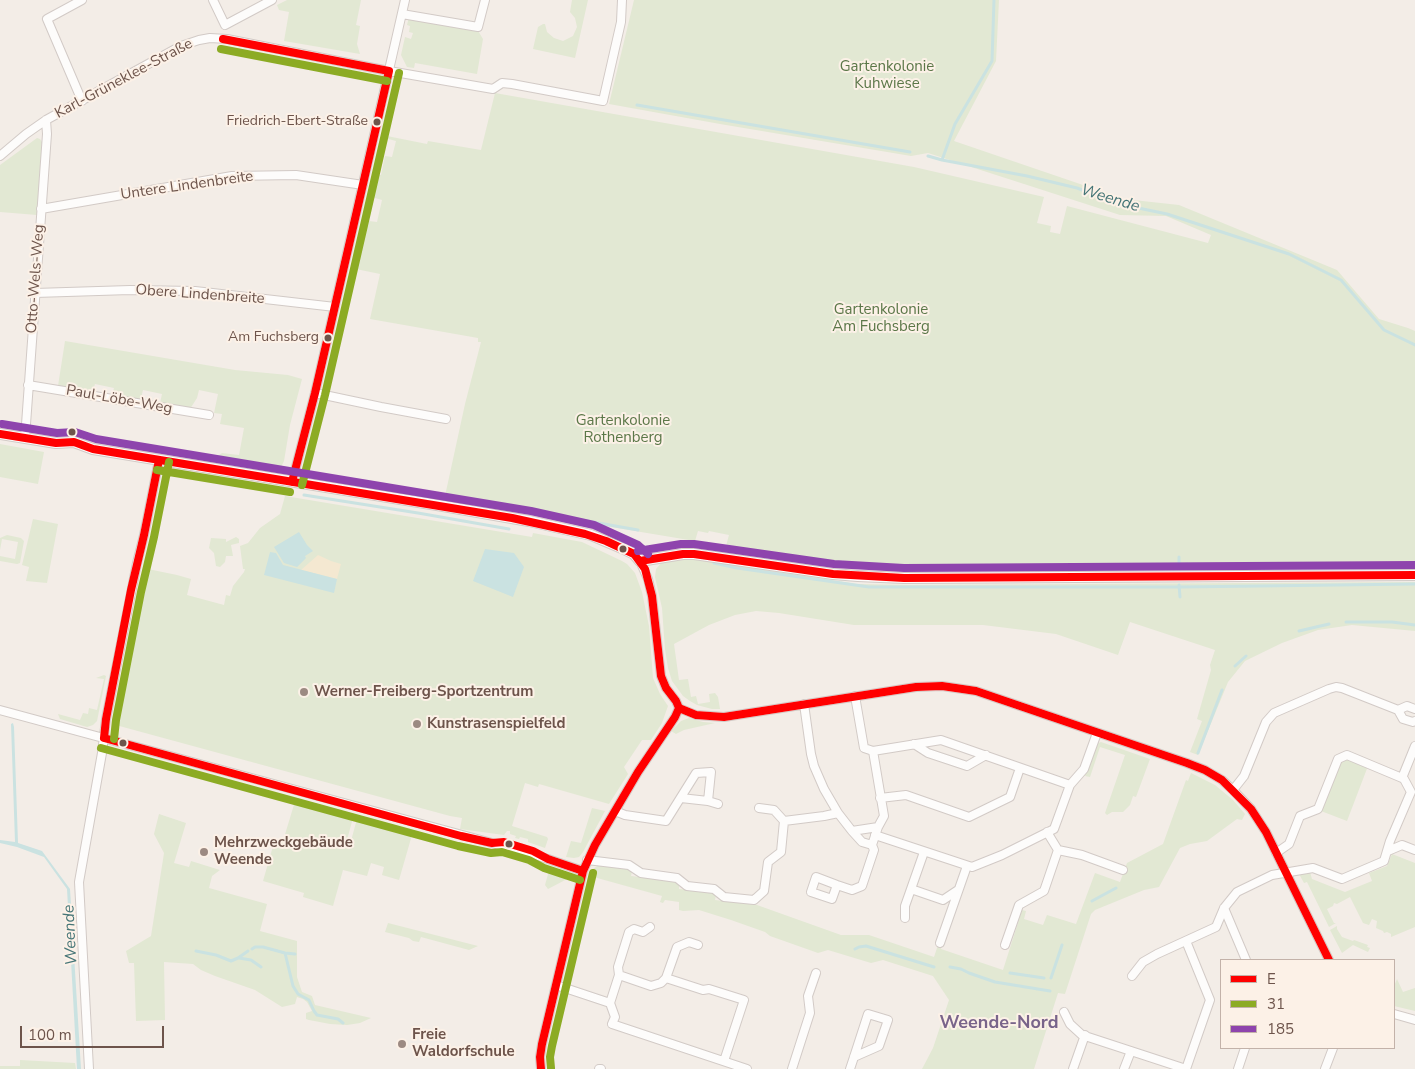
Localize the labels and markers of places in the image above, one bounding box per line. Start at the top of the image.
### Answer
place label: Friedrich-Ebert-Straße [226,114,368,130]
marker: Friedrich-Ebert-Straße [372,117,382,127]
place label: Am Fuchsberg [228,330,319,346]
marker: Am Fuchsberg [323,333,333,343]
unlabelled marker [67,427,77,437]
unlabelled marker [618,544,628,554]
place label: Werner-Freiberg-Sportzentrum [314,683,533,701]
marker: Werner-Freiberg-Sportzentrum [298,686,310,698]
place label: Kunstrasenspielfeld [427,715,566,733]
marker: Kunstrasenspielfeld [411,718,423,730]
unlabelled marker [118,738,128,748]
place label: Mehrzweckgebäude Weende [214,834,353,869]
unlabelled marker [504,839,514,849]
marker: Mehrzweckgebäude Weende [198,846,210,858]
place label: Freie Waldorfschule [412,1026,515,1061]
marker: Freie Waldorfschule [396,1038,408,1050]

